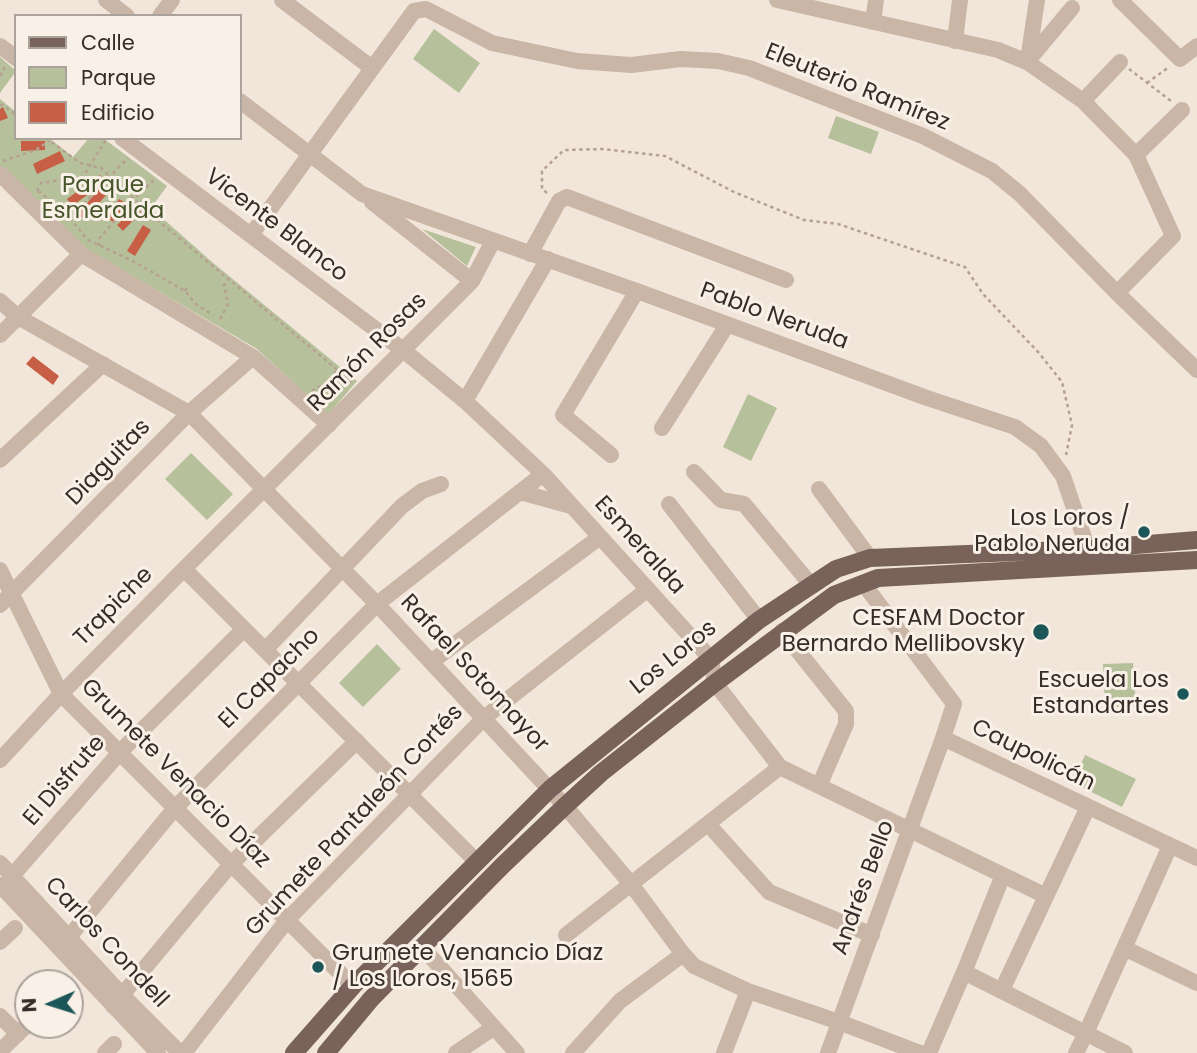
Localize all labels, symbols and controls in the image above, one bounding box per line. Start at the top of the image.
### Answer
legend [14,14,242,140]
text: Calle [81,28,135,57]
street label: Eleuterio Ramírez [761,38,953,138]
text: Parque [81,63,156,92]
text: Edificio [81,98,155,127]
street label: Vicente Blanco [199,163,353,289]
park label: Parque Esmeralda [42,172,164,226]
street label: Pablo Neruda [696,277,852,357]
street label: Ramón Rosas [303,288,433,418]
street label: Diaguitas [61,414,157,512]
street label: Esmeralda [588,491,690,601]
place label: Los Loros / Pablo Neruda [974,505,1130,559]
marker: Los Loros / Pablo Neruda [1136,524,1152,540]
street label: Trapiche [69,562,159,652]
street label: Rafael Sotomayor [394,589,554,759]
place label: CESFAM Doctor Bernardo Mellibovsky [782,605,1025,659]
street label: Los Loros [625,615,723,701]
marker: CESFAM Doctor Bernardo Mellibovsky [1031,622,1051,642]
street label: El Capacho [214,623,326,735]
place label: Escuela Los Estandartes [1032,667,1169,721]
street label: Grumete Venacio Díaz [75,674,275,874]
marker: Escuela Los Estandartes [1175,686,1191,702]
street label: Grumete Pantaleón Cortés [240,699,470,943]
street label: Caupolicán [967,714,1099,798]
street label: El Disfrute [18,730,112,832]
street label: Andrés Bello [827,817,901,959]
street label: Carlos Condell [38,872,174,1014]
place label: Grumete Venancio Díaz / Los Loros, 1565 [332,940,603,994]
marker: Grumete Venancio Díaz / Los Loros, 1565 [310,959,326,975]
north arrow [14,969,84,1039]
text: N [16,997,43,1013]

